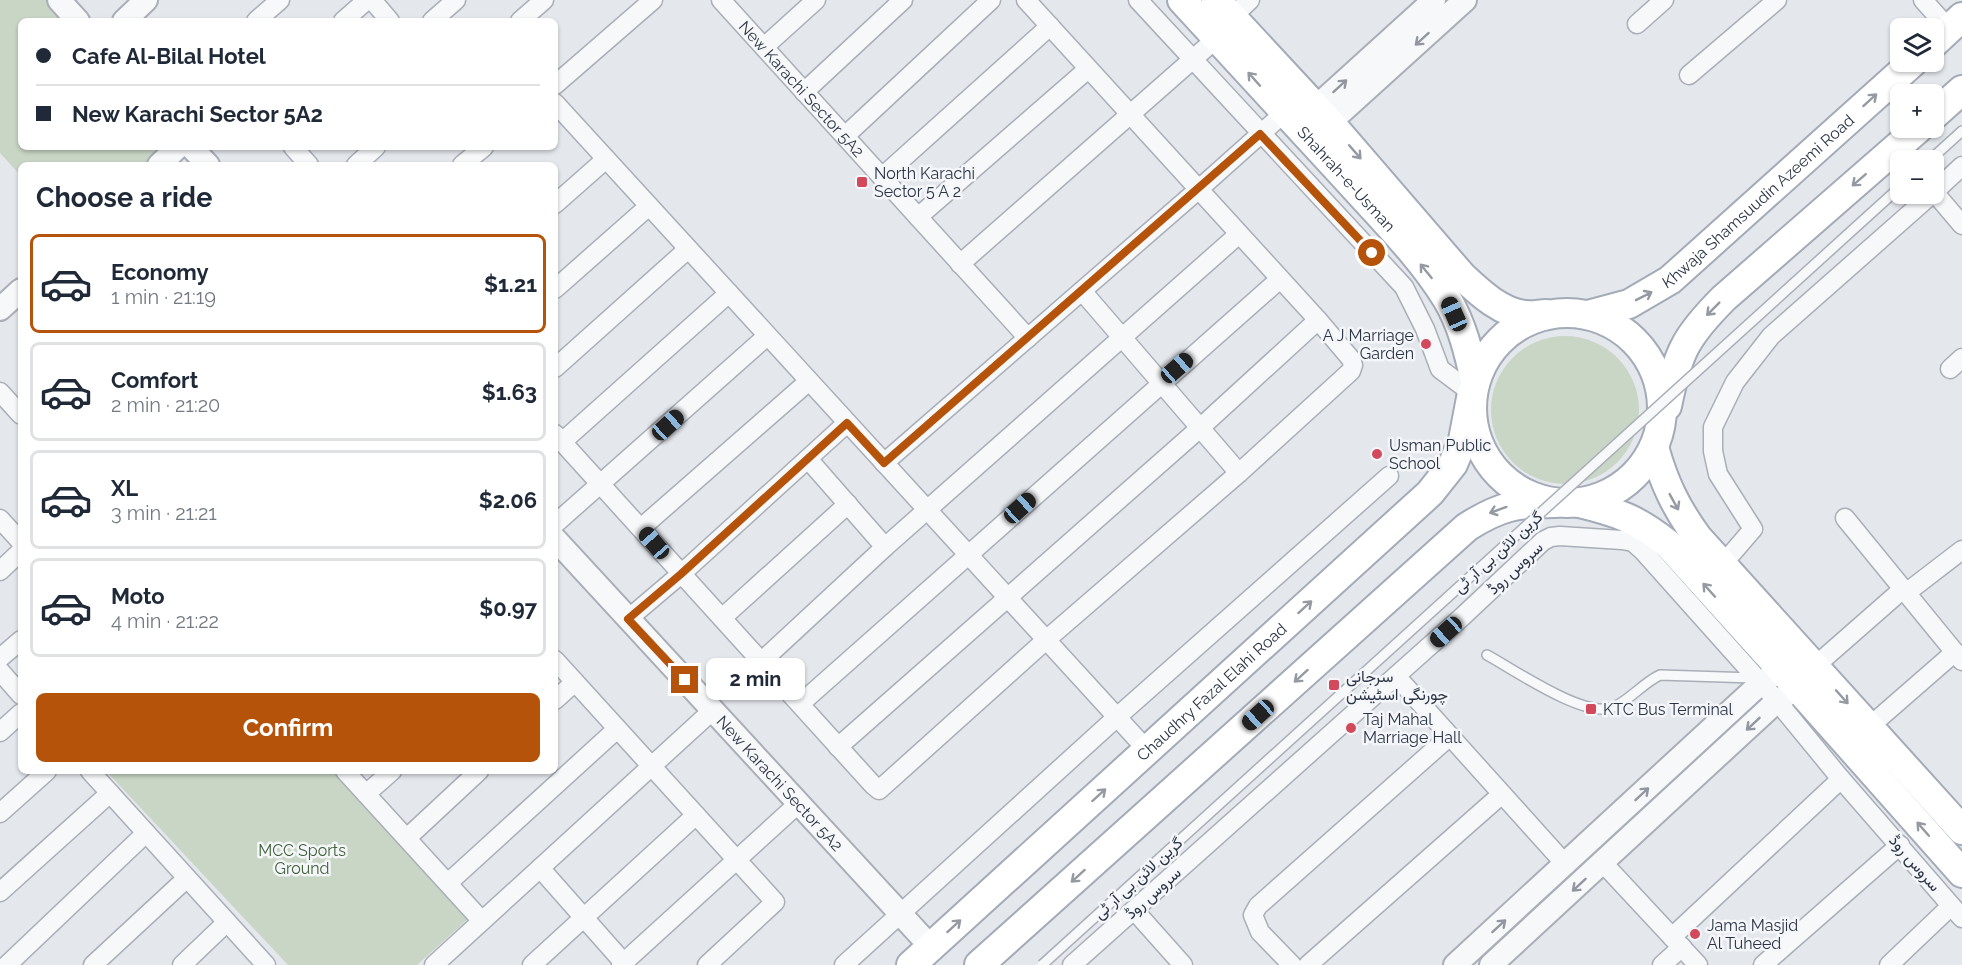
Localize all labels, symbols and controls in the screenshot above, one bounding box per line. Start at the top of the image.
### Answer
street label: New Karachi Sector 5A2 [735,17,868,161]
map controls [1890,18,1944,204]
button: layers [1890,18,1944,72]
one-way arrow [1415,32,1430,46]
text: Cafe Al-Bilal Hotel [72,43,266,69]
one-way arrow [1247,72,1261,87]
one-way arrow [1332,79,1347,93]
button: + [1890,84,1944,138]
one-way arrow [1862,94,1877,108]
text: New Karachi Sector 5A2 [72,101,323,127]
street label: Khwaja Shamsuudin Azeemi Road [1659,110,1858,292]
street label: Shahrah-e-Usman [1294,122,1400,235]
one-way arrow [1348,144,1362,159]
button: − [1890,150,1944,204]
place label: North Karachi Sector 5 A 2 [874,164,975,201]
one-way arrow [1852,173,1867,187]
marker: North Karachi Sector 5 A 2 [855,175,869,189]
text: Choose a ride [36,182,212,213]
route start [1358,239,1385,266]
icon: car [39,257,93,311]
text: Economy [111,259,209,285]
one-way arrow [1420,263,1433,279]
text: $1.21 [484,271,537,297]
text: 1 min · 21:19 [111,285,216,309]
one-way arrow [1634,290,1652,302]
car [1438,294,1470,334]
one-way arrow [1706,301,1720,316]
place label: A J Marriage Garden [1323,326,1414,363]
marker: A J Marriage Garden [1419,337,1433,351]
car [1158,349,1196,387]
icon: car [39,365,93,419]
text: Comfort [111,367,198,393]
text: $1.63 [482,379,537,405]
text: 2 min · 21:20 [111,393,220,417]
car [649,406,687,444]
place label: Usman Public School [1389,436,1492,473]
marker: Usman Public School [1370,447,1384,461]
icon: car [39,473,93,527]
text: XL [111,475,138,501]
text: $2.06 [479,487,537,513]
car [1001,489,1039,527]
one-way arrow [1668,493,1680,510]
text: 3 min · 21:21 [111,501,217,525]
one-way arrow [1489,506,1508,517]
street label: گرین لائن بی آر ٹی [1450,507,1547,598]
car [635,524,673,562]
street label: سروس روڈ [1483,538,1547,599]
icon: car [39,581,93,635]
text: Moto [111,583,165,609]
one-way arrow [1703,583,1717,598]
text: $0.97 [479,595,537,621]
one-way arrow [1297,600,1312,614]
text: 4 min · 21:22 [111,609,219,633]
car [1427,613,1465,651]
street label: Chaudhry Fazal Elahi Road [1133,619,1290,765]
callout: 2 min [706,659,805,701]
route end [671,666,698,693]
text: 2 min [730,667,781,691]
place label: سرجانی چورنگی اسٹیشن [1346,667,1448,706]
one-way arrow [1294,669,1309,683]
marker: سرجانی چورنگی اسٹیشن [1327,678,1341,692]
one-way arrow [1835,689,1849,704]
button: Confirm [36,693,540,762]
car [1239,696,1277,734]
place label: KTC Bus Terminal [1603,700,1733,719]
marker: KTC Bus Terminal [1584,702,1598,716]
place label: Taj Mahal Marriage Hall [1363,710,1462,747]
street label: New Karachi Sector 5A2 [713,712,847,855]
one-way arrow [1745,717,1760,731]
marker: Taj Mahal Marriage Hall [1344,721,1358,735]
one-way arrow [1635,787,1650,801]
one-way arrow [1091,788,1106,802]
one-way arrow [1916,822,1930,837]
street label: سروس روڈ [1885,831,1945,896]
street label: گرین لائن بی آر ٹی [1090,833,1187,924]
park label: MCC Sports Ground [258,841,346,878]
street label: سروس روڈ [1121,863,1186,924]
one-way arrow [1071,869,1086,883]
one-way arrow [1572,878,1587,892]
place label: Jama Masjid Al Tuheed [1707,916,1798,953]
one-way arrow [946,919,961,933]
one-way arrow [1491,919,1506,933]
marker: Jama Masjid Al Tuheed [1688,927,1702,941]

